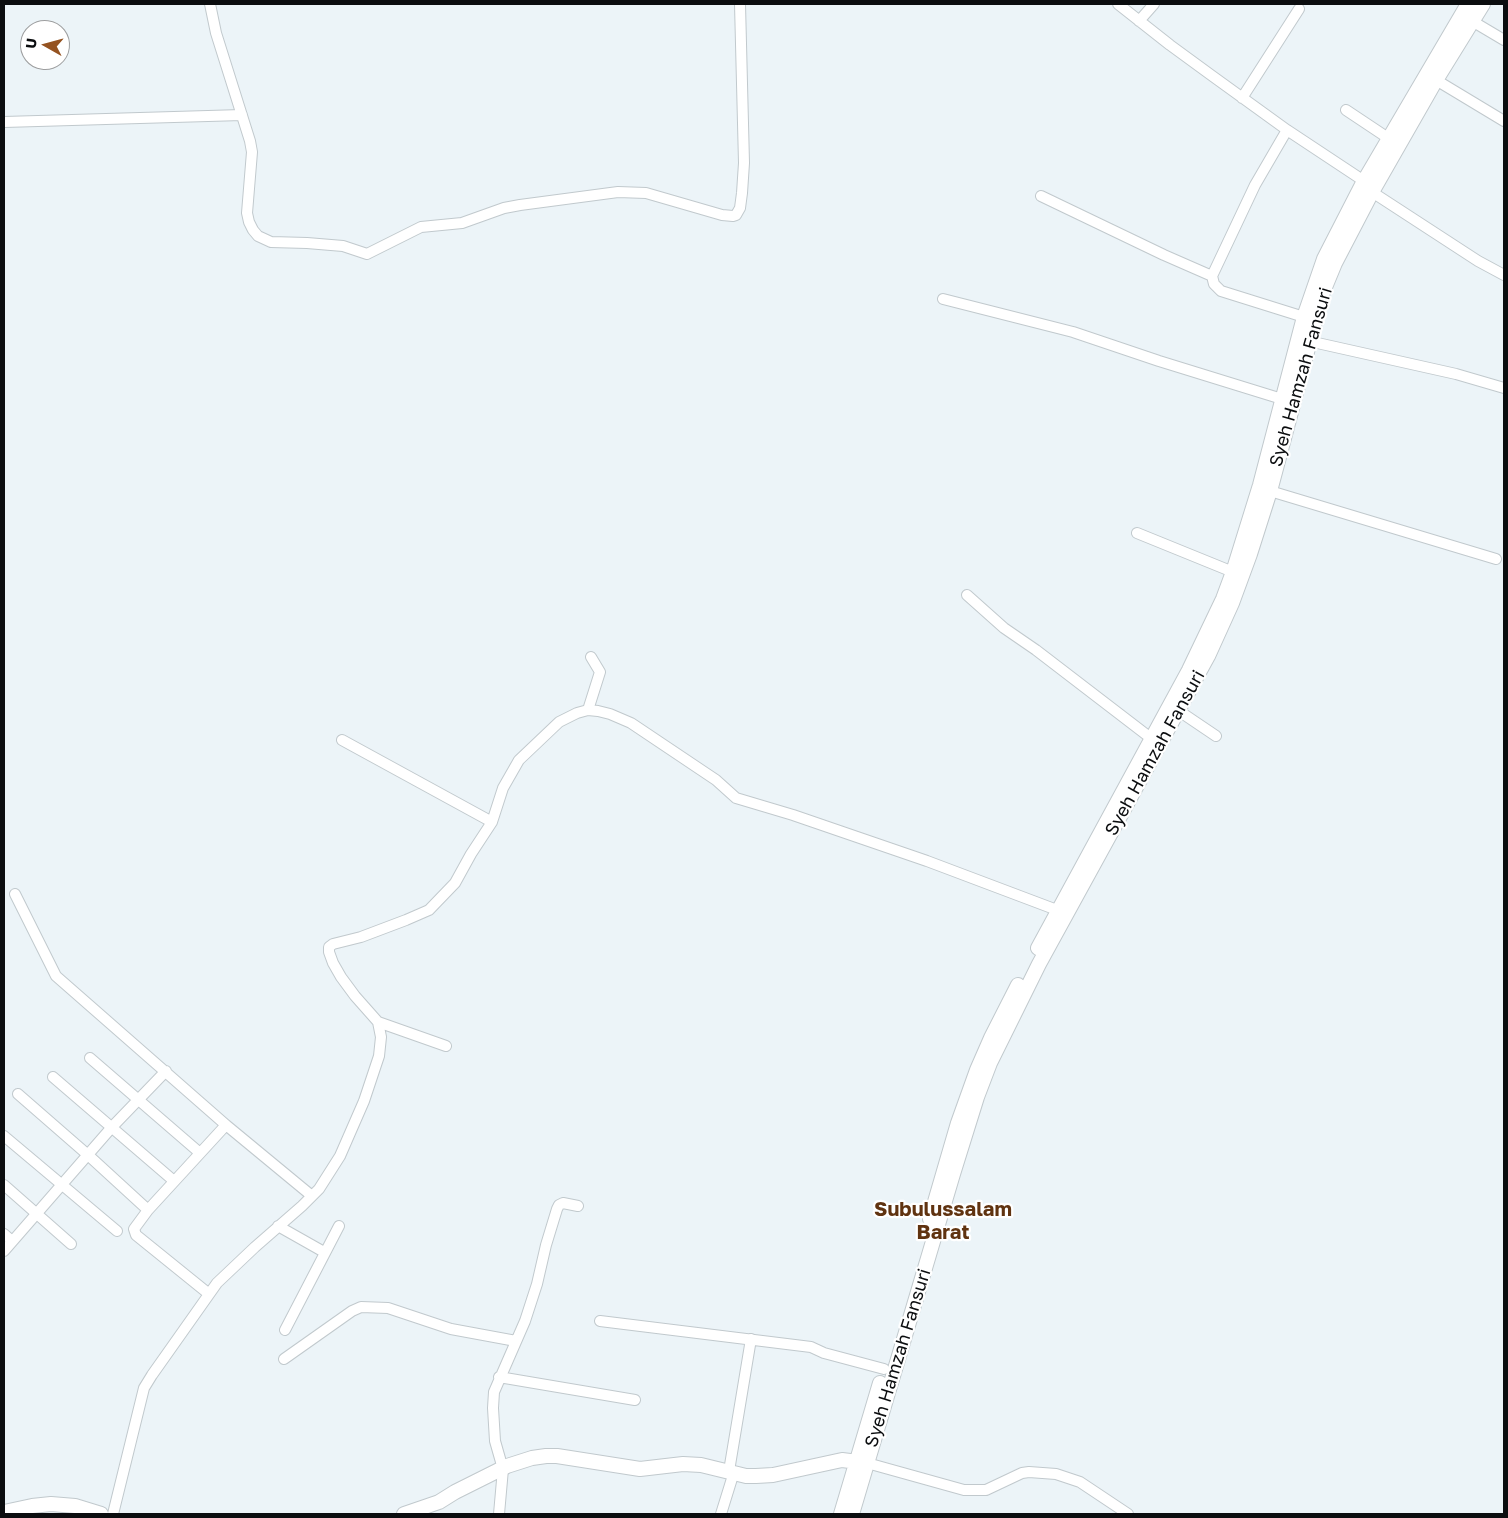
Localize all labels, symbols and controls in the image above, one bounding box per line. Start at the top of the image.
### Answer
north arrow [20,20,70,70]
text: U [22,37,40,49]
street label: Syeh Hamzah Fansuri [1265,285,1337,469]
street label: Syeh Hamzah Fansuri [1101,667,1209,839]
district label: Subulussalam Barat [874,1198,1012,1245]
street label: Syeh Hamzah Fansuri [861,1266,935,1450]

